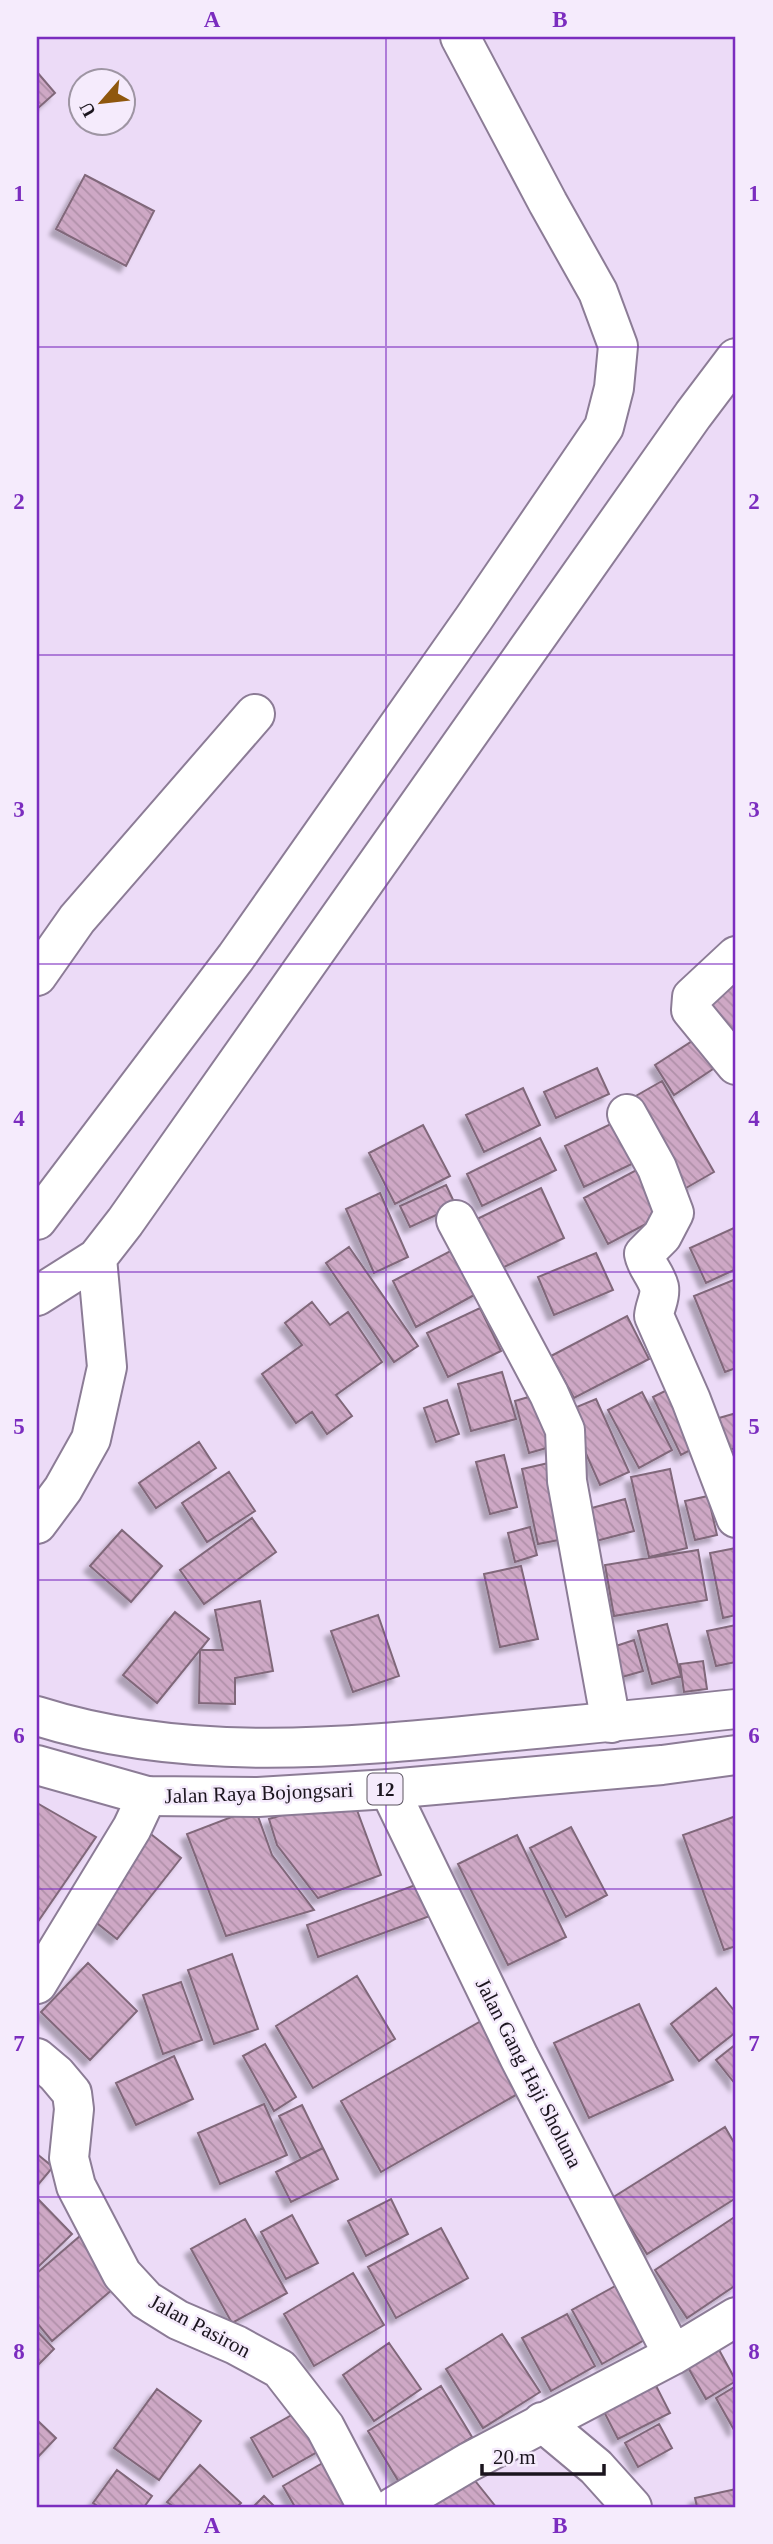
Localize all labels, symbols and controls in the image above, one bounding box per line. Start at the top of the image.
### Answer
text: A [204,7,221,32]
text: B [552,7,568,32]
north arrow [66,66,136,136]
text: U [75,99,100,121]
text: 1 [13,181,25,206]
text: 1 [748,181,760,206]
text: 2 [13,489,25,514]
text: 2 [748,489,760,514]
text: 3 [13,797,25,822]
text: 3 [748,797,760,822]
text: 4 [13,1106,25,1131]
text: 4 [748,1106,760,1131]
text: 5 [13,1414,25,1439]
text: 5 [748,1414,760,1439]
text: 6 [13,1723,25,1748]
text: 6 [748,1723,760,1748]
road number: 12 [368,1774,402,1804]
street label: Jalan Raya Bojongsari [164,1778,354,1808]
street label: Jalan Gang Haji Sholuna [471,1974,588,2172]
text: 7 [13,2031,25,2056]
text: 7 [748,2031,760,2056]
street label: Jalan Pasiron [145,2289,255,2363]
text: 8 [13,2339,25,2364]
text: 8 [748,2339,760,2364]
scale bar [482,2432,605,2476]
text: 20 m [493,2445,536,2469]
text: A [204,2513,221,2538]
text: B [552,2513,568,2538]

